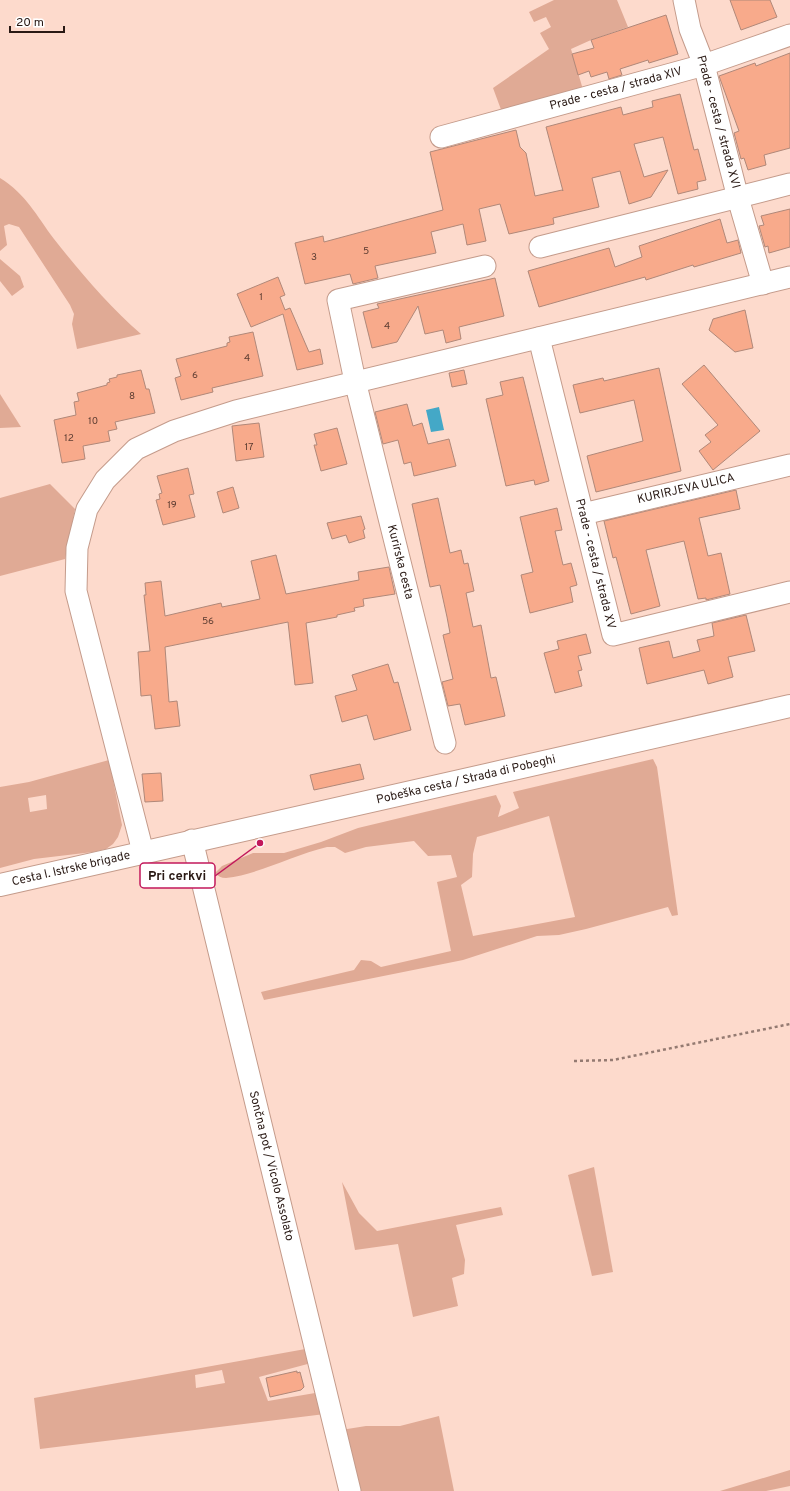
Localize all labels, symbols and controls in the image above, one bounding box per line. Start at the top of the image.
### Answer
scale bar [10,8,64,34]
text: 20 m [16,15,44,31]
street label: Prade - cesta / strada XVI [693,54,743,190]
street label: Prade - cesta / strada XIV [548,64,684,114]
house number: 5 [363,245,369,258]
house number: 3 [311,251,317,264]
house number: 1 [259,291,263,304]
house number: 4 [384,320,390,333]
house number: 4 [244,352,250,365]
house number: 6 [192,369,198,382]
house number: 8 [129,390,135,403]
house number: 10 [88,415,98,428]
house number: 12 [64,432,74,445]
house number: 17 [245,441,253,454]
street label: KURIRJEVA ULICA [636,470,736,508]
street label: Prade - cesta / strada XV [571,497,619,631]
house number: 19 [167,499,177,512]
street label: Kurirska cesta [383,523,417,601]
house number: 56 [202,615,214,628]
street label: Pobeška cesta / Strada di Pobeghi [375,752,557,808]
street label: Cesta I. Istrske brigade [10,848,132,890]
callout: Pri cerkvi [140,863,215,888]
text: Pri cerkvi [148,869,206,885]
street label: Sončna pot / Vicolo Assolato [245,1089,297,1243]

